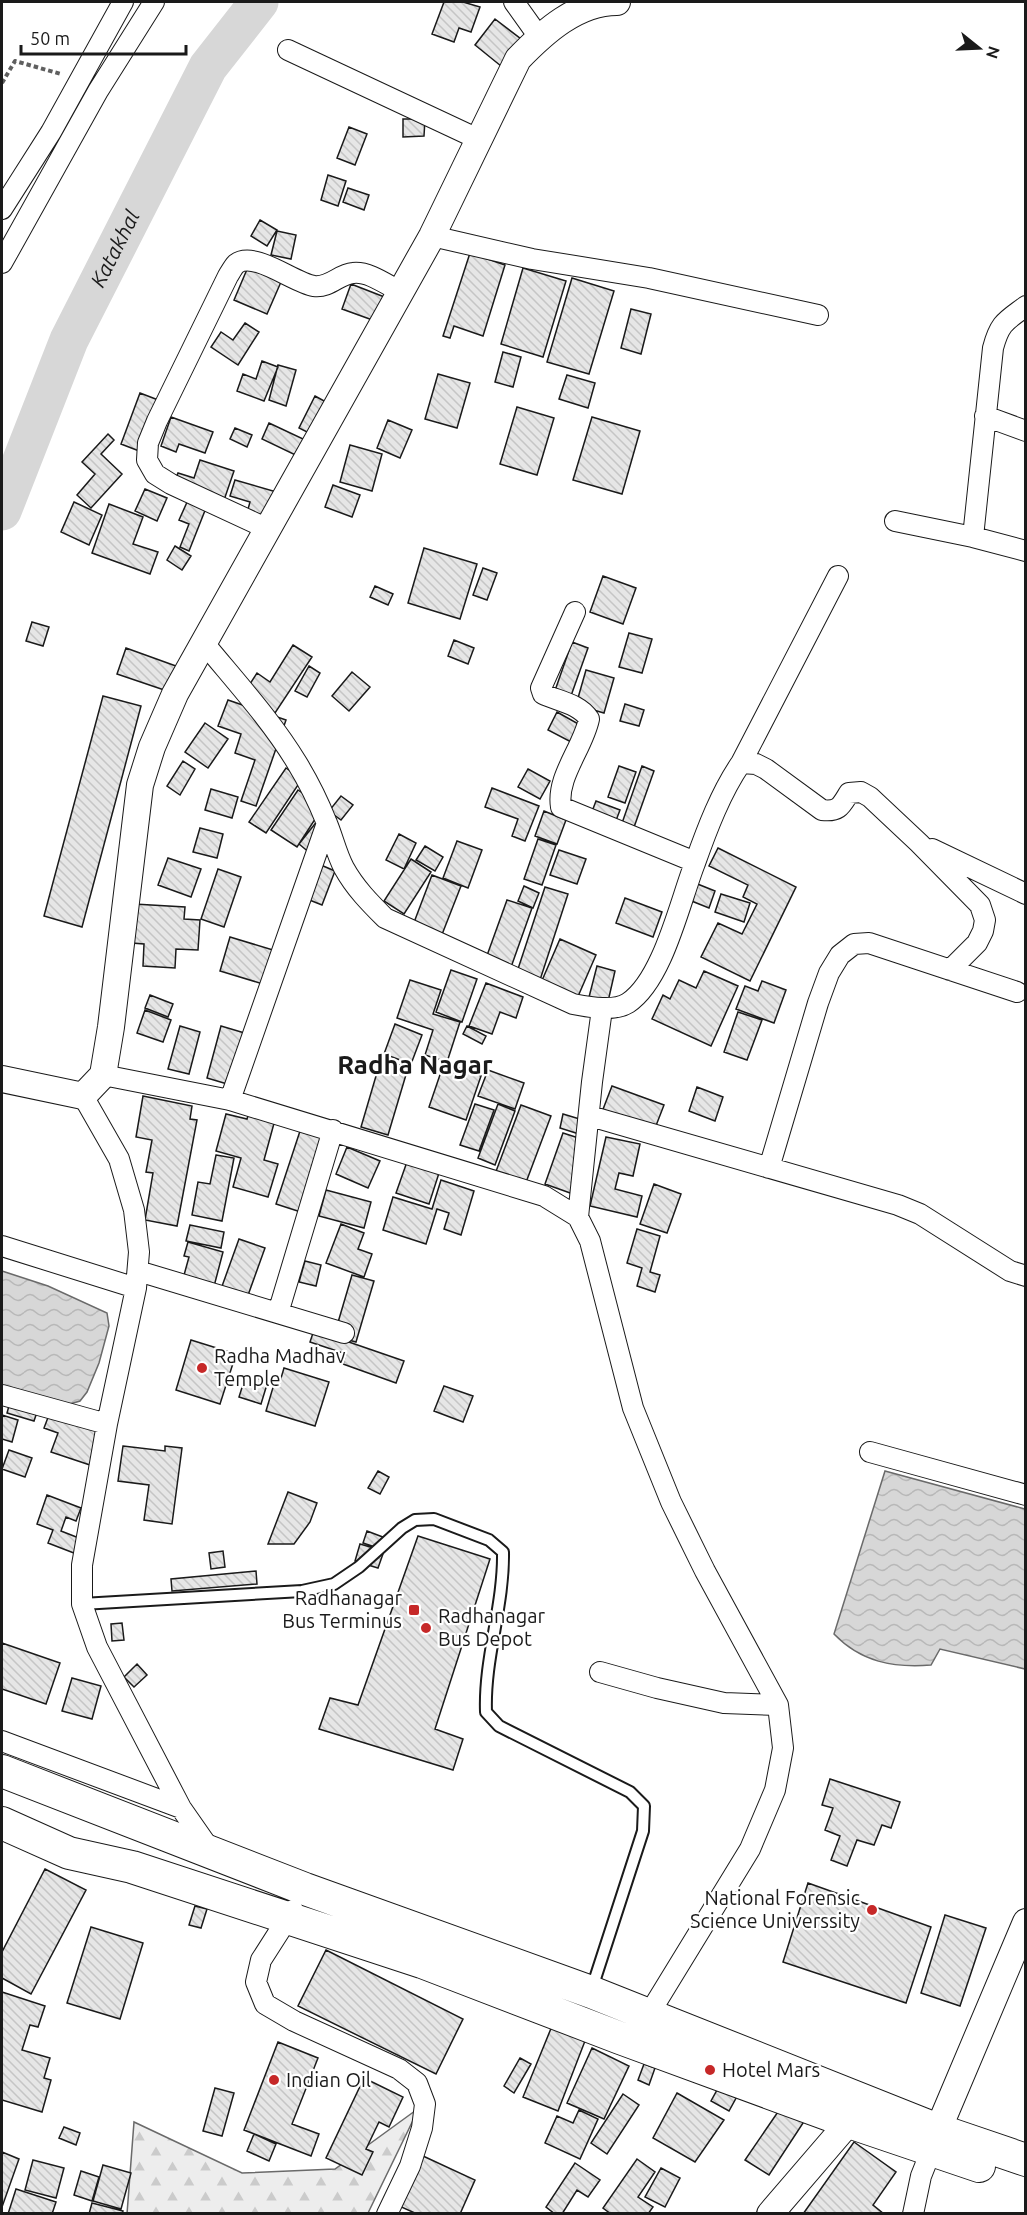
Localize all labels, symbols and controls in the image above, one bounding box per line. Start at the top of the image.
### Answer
scale bar [21,18,186,56]
north arrow [949,18,1009,78]
text: 50 m [30,28,70,48]
text: N [983,44,1004,61]
water label: Katakhal [85,206,144,291]
district label: Radha Nagar [337,1050,493,1079]
place label: Radha Madhav Temple [214,1344,346,1390]
marker: Radha Madhav Temple [195,1361,209,1375]
place label: Radhanagar Bus Terminus [282,1586,402,1632]
marker: Radhanagar Bus Terminus [407,1603,421,1617]
place label: Radhanagar Bus Depot [438,1604,546,1650]
marker: Radhanagar Bus Depot [419,1621,433,1635]
place label: National Forensic Science Universsity [690,1886,860,1932]
marker: National Forensic Science Universsity [865,1903,879,1917]
place label: Hotel Mars [722,2058,820,2081]
marker: Hotel Mars [703,2063,717,2077]
place label: Indian Oil [286,2068,371,2091]
marker: Indian Oil [267,2073,281,2087]

